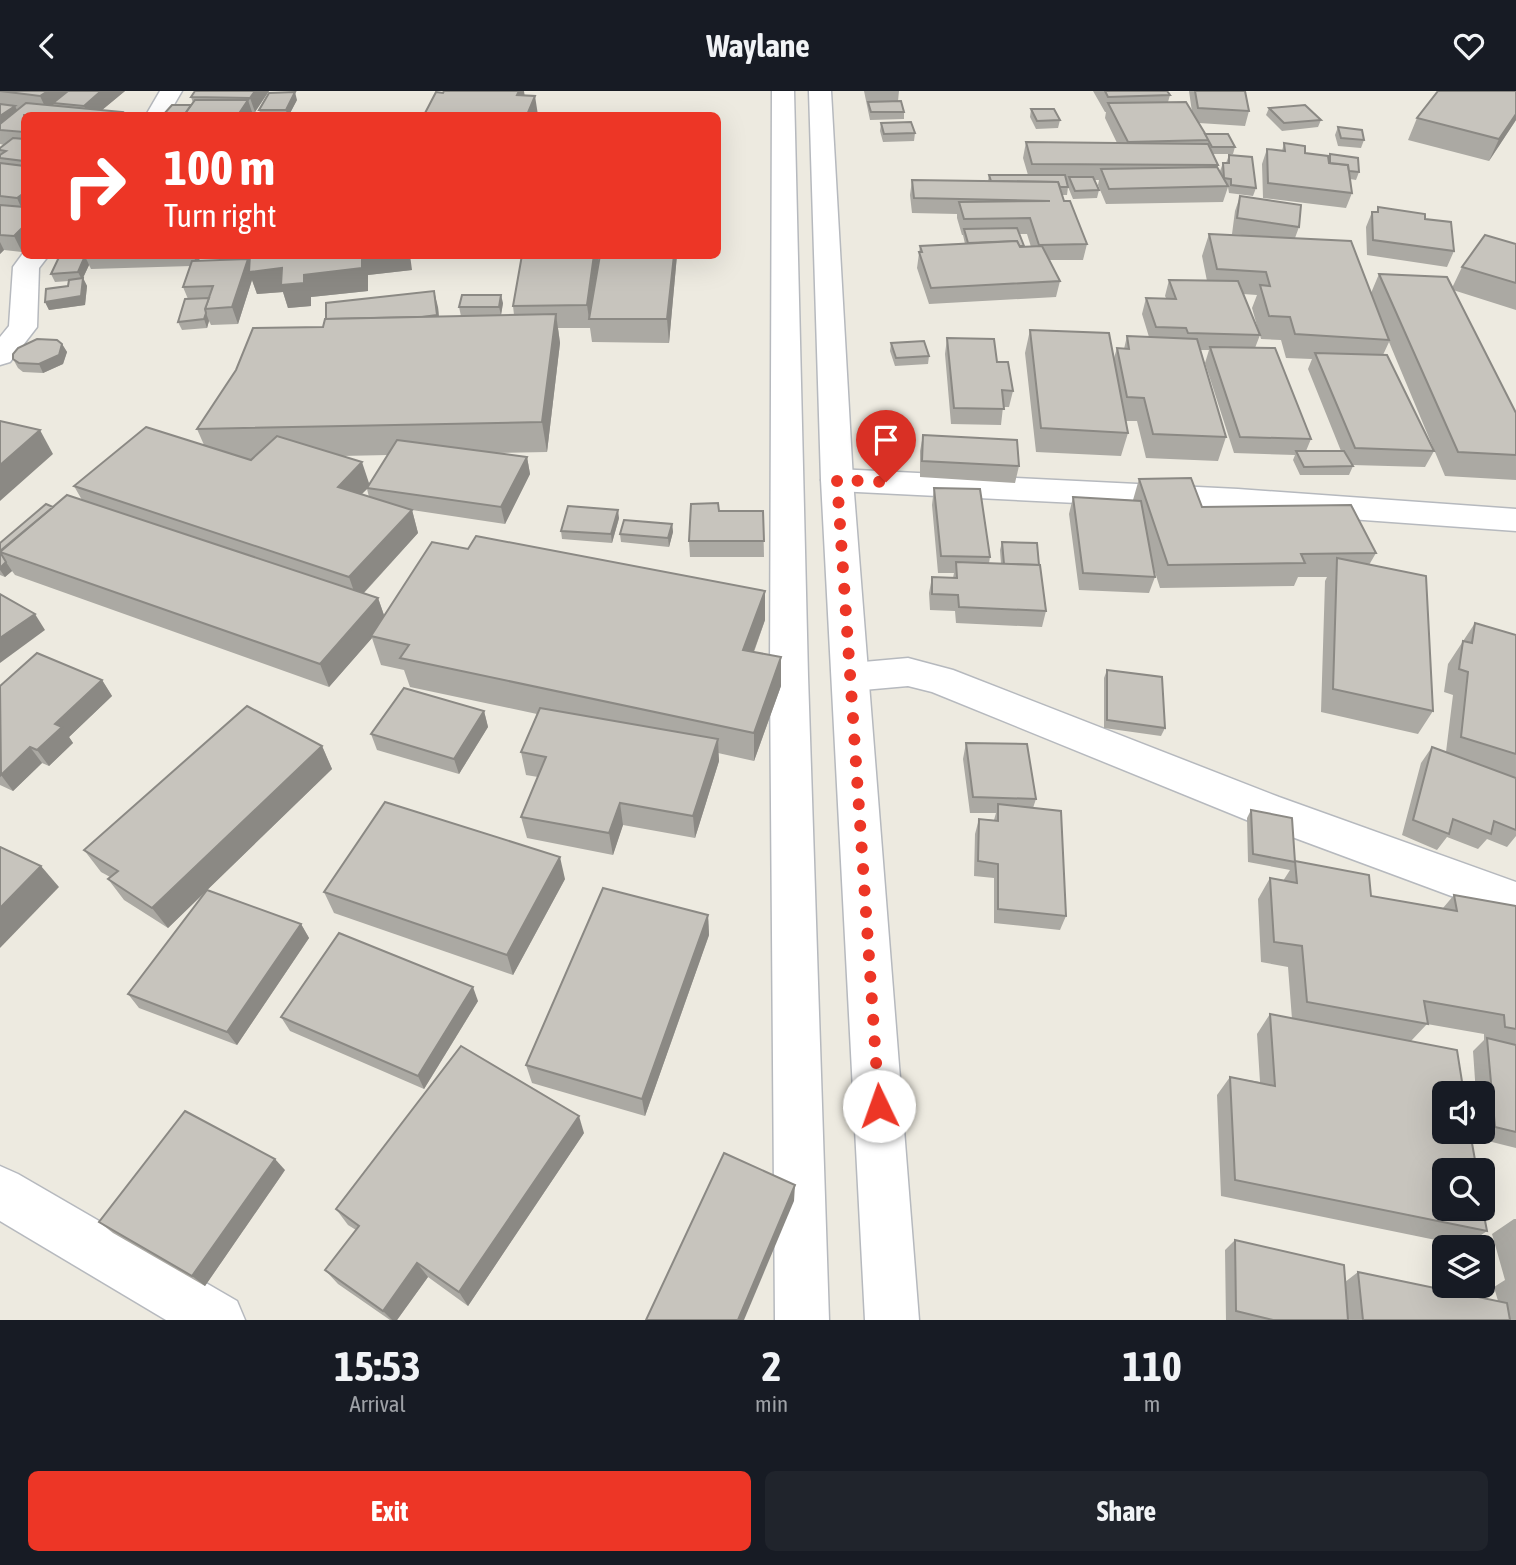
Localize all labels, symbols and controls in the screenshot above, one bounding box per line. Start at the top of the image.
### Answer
icon: back [28,27,66,65]
text: Waylane [706,27,810,64]
icon: heart [1450,27,1488,65]
text: 100 m [164,139,275,195]
icon: right [49,140,140,231]
text: Turn right [164,197,277,234]
pin [856,410,916,482]
icon: arrive [867,421,905,459]
position arrow [842,1069,916,1143]
map controls [1432,1081,1495,1298]
button: sound [1432,1081,1495,1144]
button: search [1432,1158,1495,1221]
button: layers [1432,1235,1495,1298]
text: 15:53 [334,1342,421,1390]
text: 2 [762,1342,781,1390]
text: 110 [1122,1342,1182,1390]
text: Arrival [349,1391,406,1417]
text: min [755,1391,788,1417]
text: m [1144,1391,1160,1417]
button: Exit [28,1471,751,1551]
button: Share [765,1471,1488,1551]

